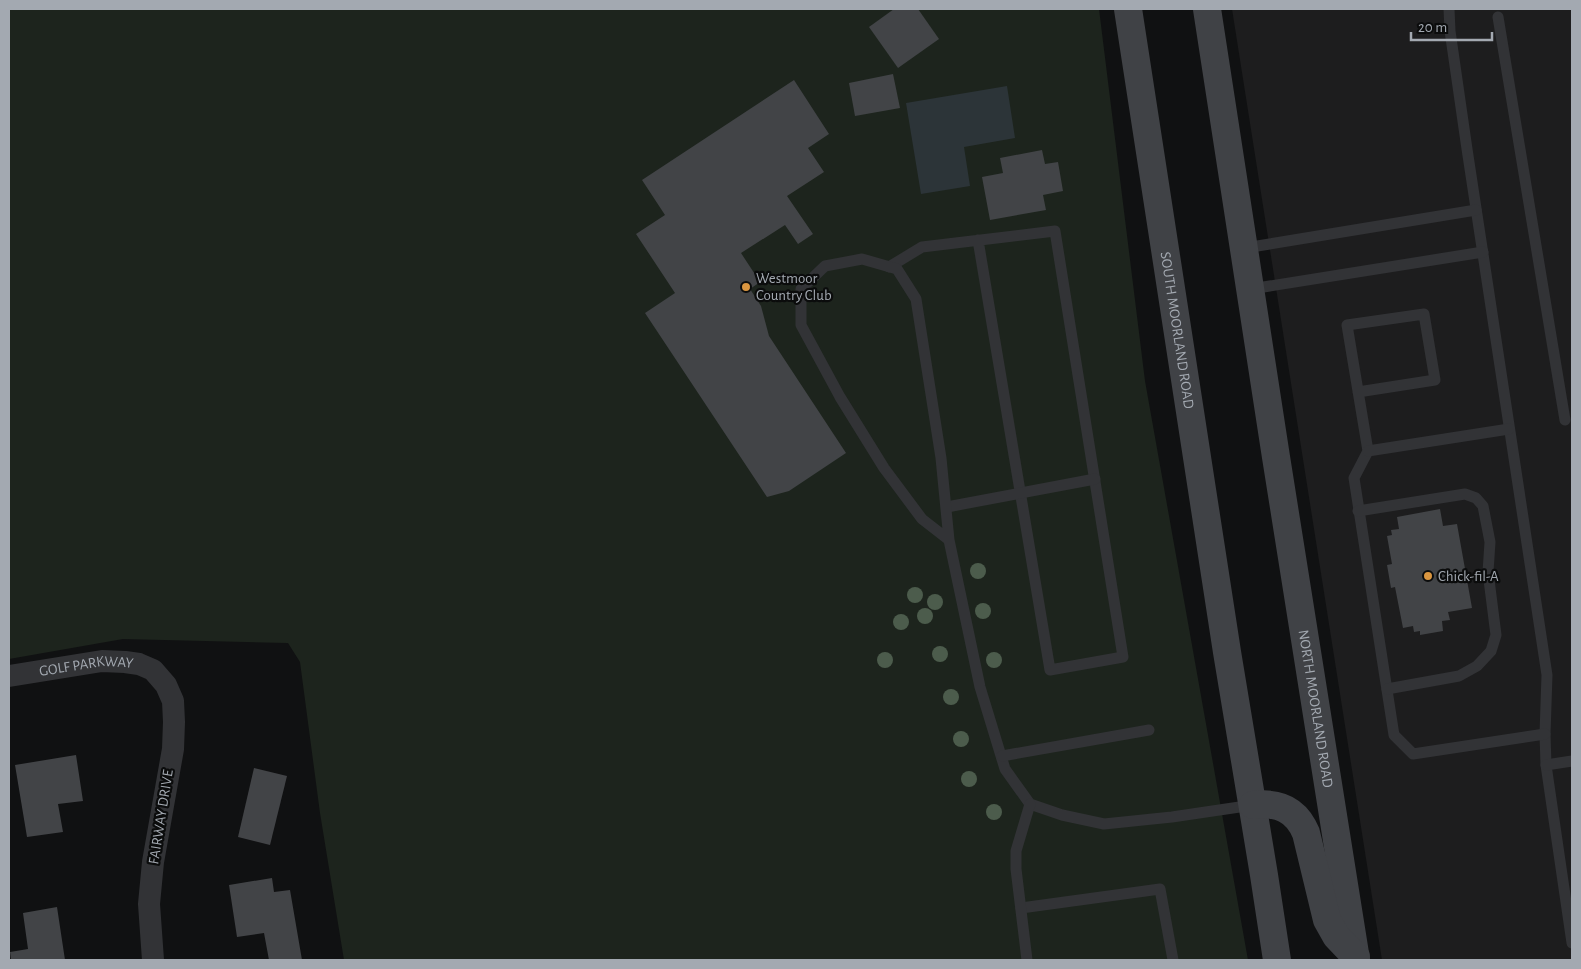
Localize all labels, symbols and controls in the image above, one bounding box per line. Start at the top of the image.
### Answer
scale bar [1411,10,1492,42]
text: 20 m [1418,20,1447,35]
street label: SOUTH MOORLAND ROAD [1158,251,1197,410]
place label: Westmoor Country Club [756,271,832,303]
marker: Westmoor Country Club [740,281,752,293]
place label: Chick-fil-A [1438,569,1499,584]
marker: Chick-fil-A [1422,570,1434,582]
street label: NORTH MOORLAND ROAD [1296,628,1336,789]
street label: GOLF PARKWAY [38,653,134,679]
street label: FAIRWAY DRIVE [146,769,176,865]

